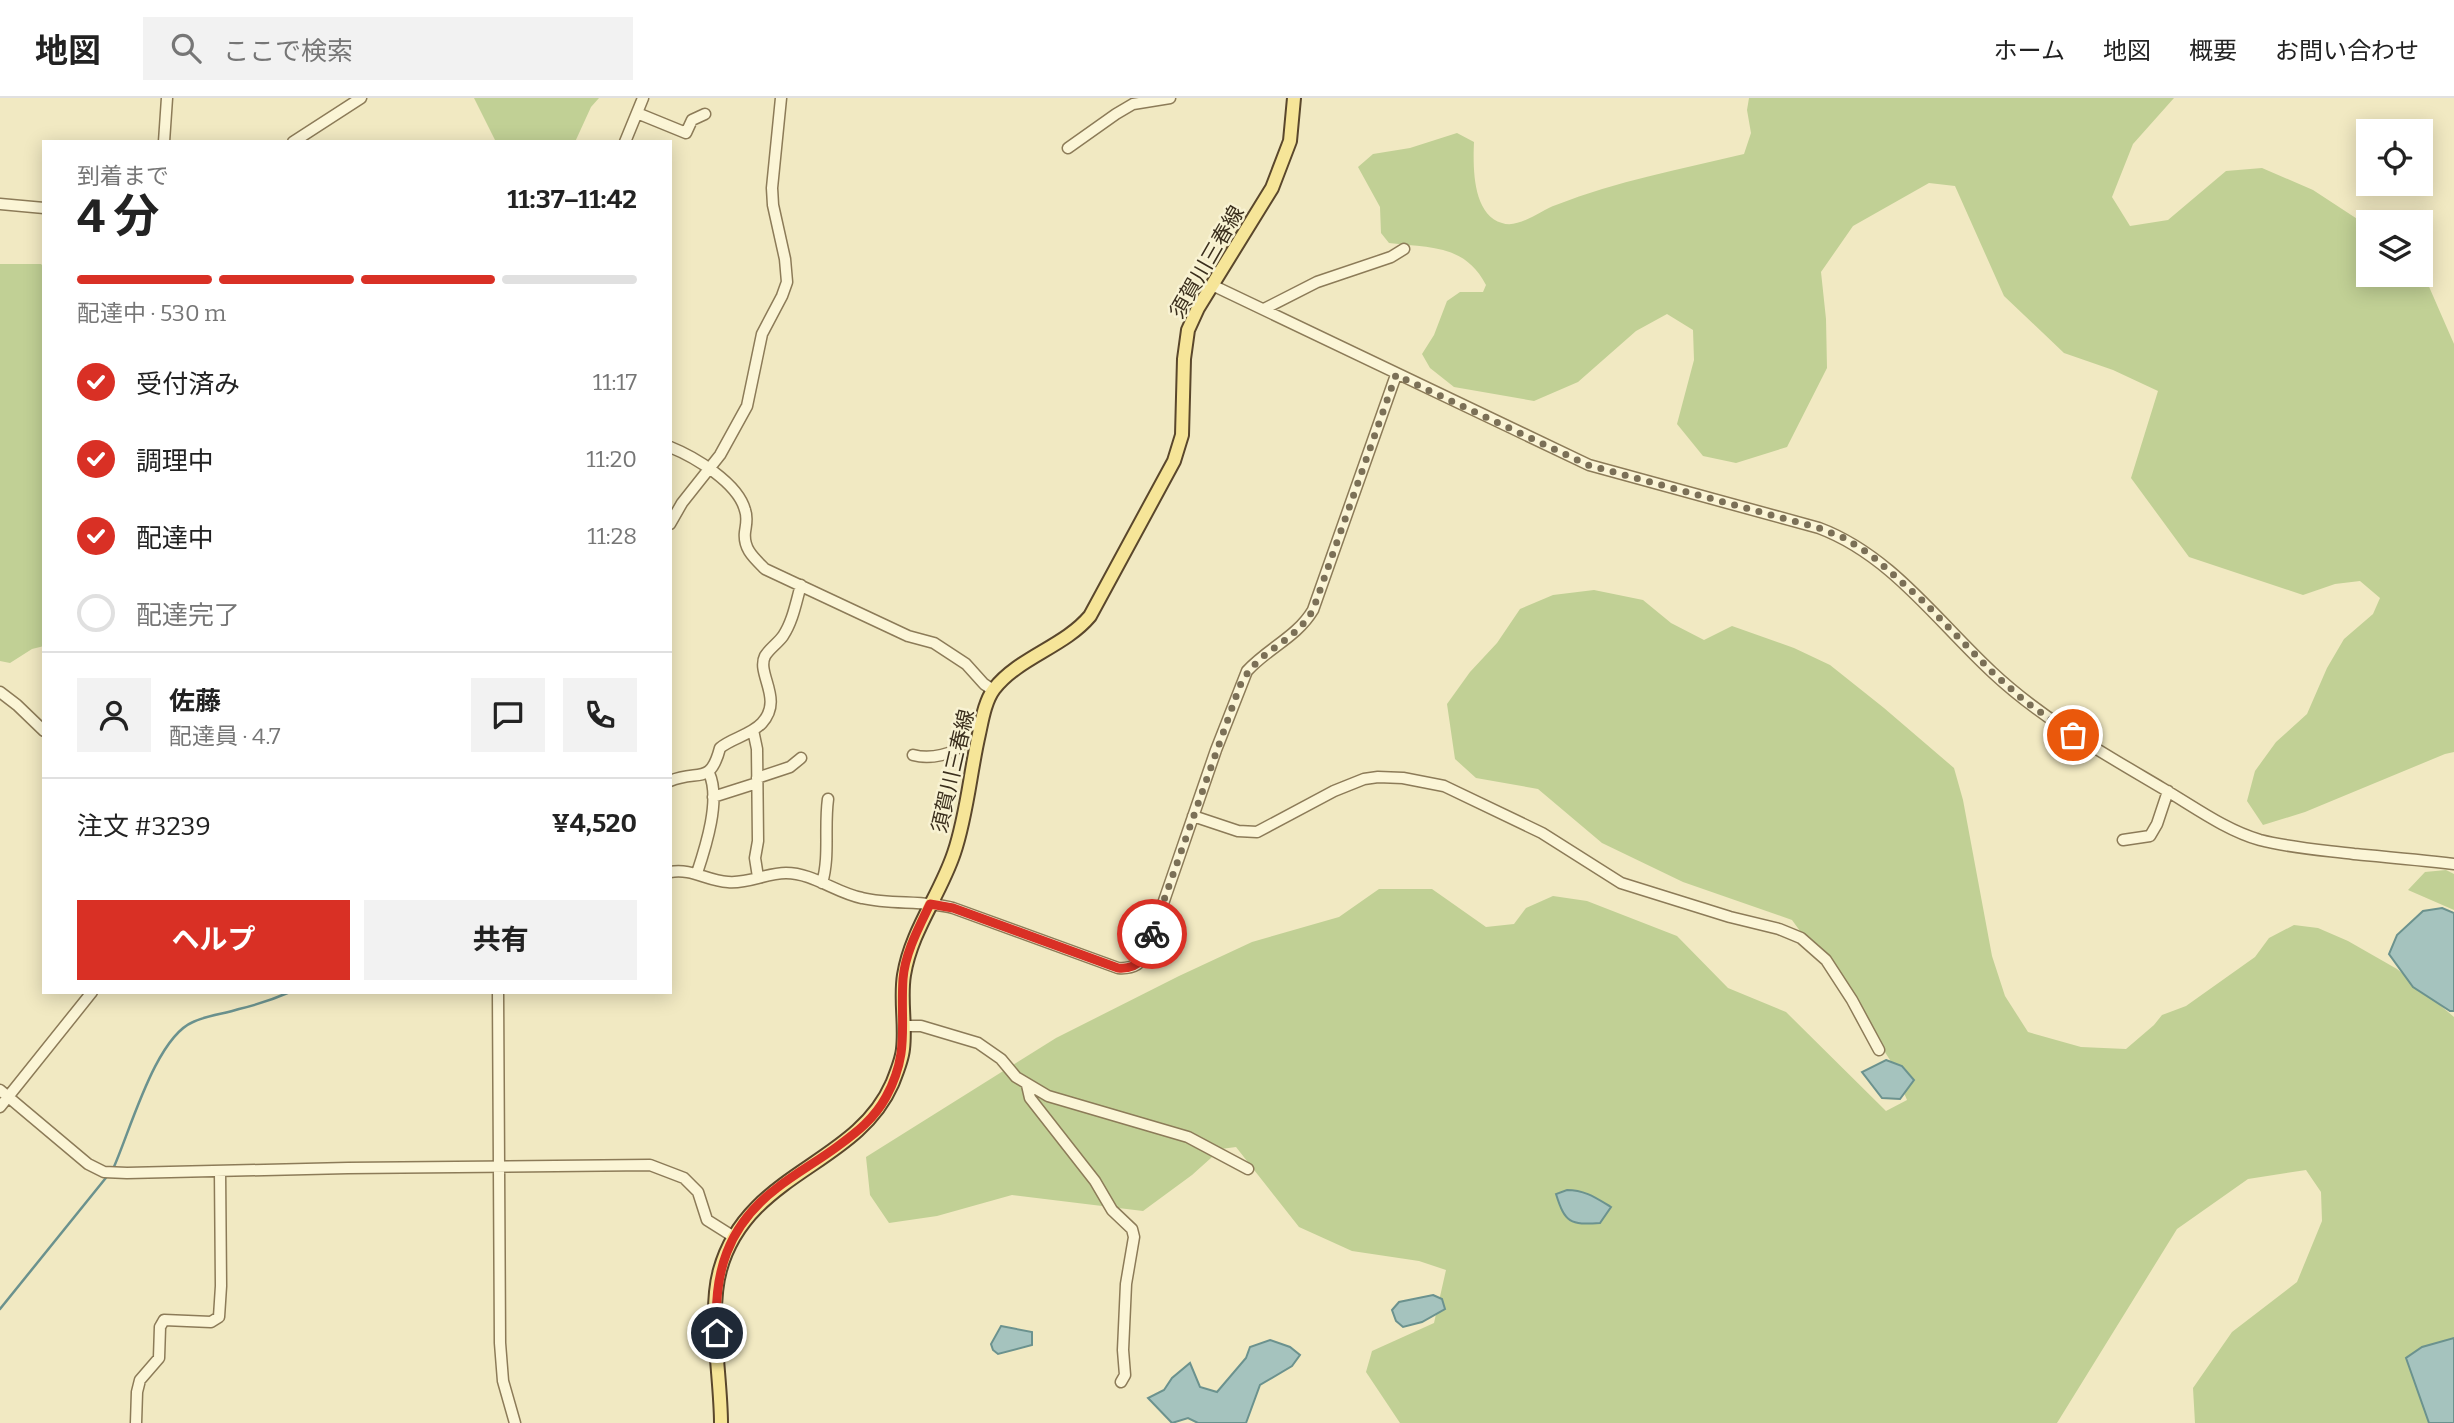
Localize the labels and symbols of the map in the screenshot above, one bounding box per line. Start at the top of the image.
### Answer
street label: 須賀川三春線 [1164,201,1250,323]
pin [2043,705,2103,765]
street label: 須賀川三春線 [926,707,980,835]
courier [1117,899,1187,969]
pin [687,1303,747,1363]

